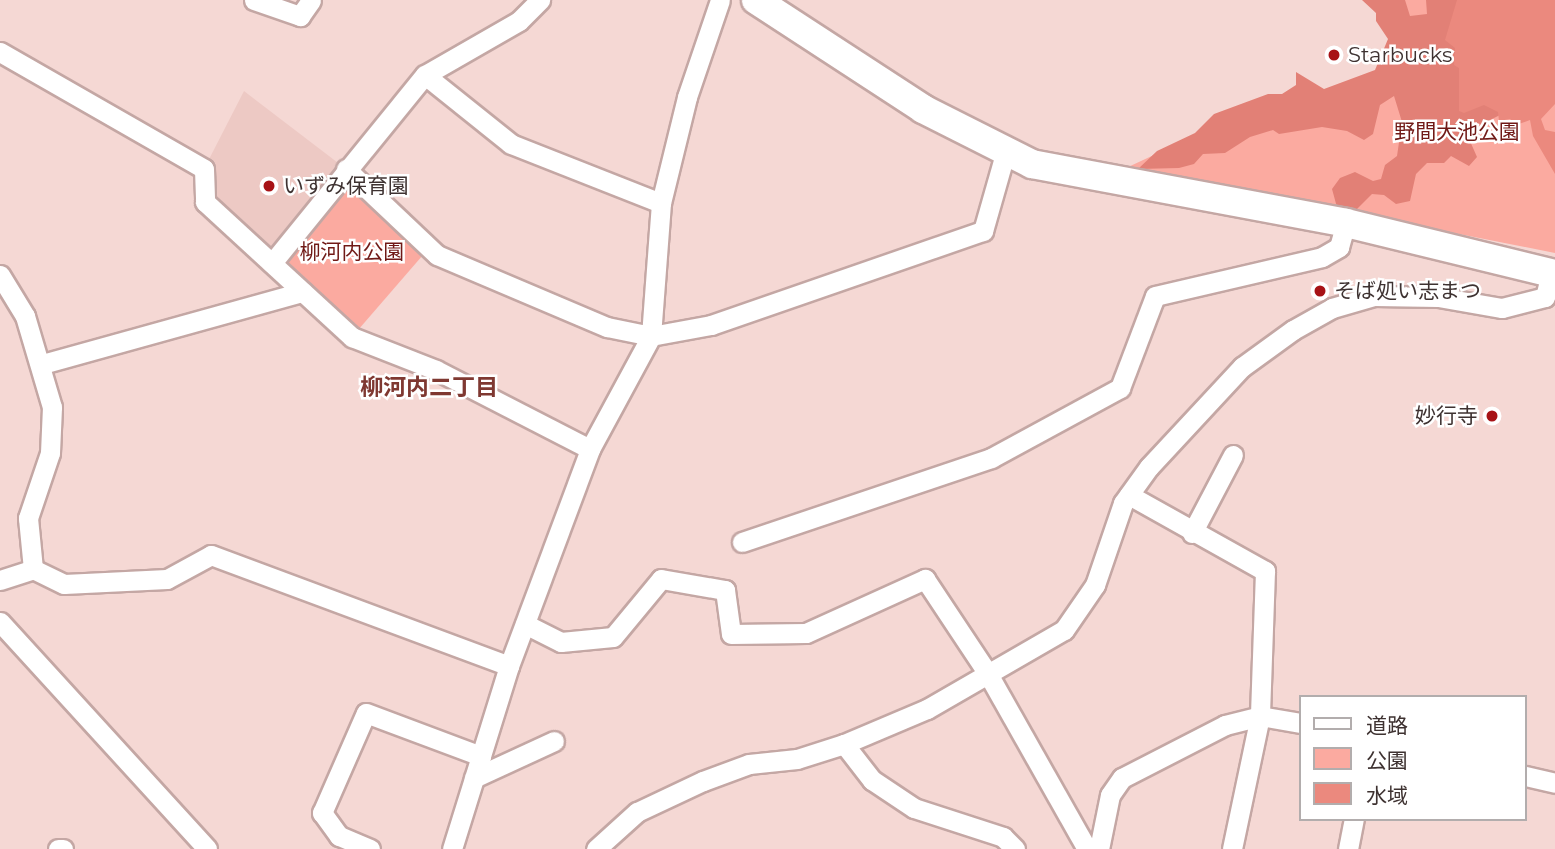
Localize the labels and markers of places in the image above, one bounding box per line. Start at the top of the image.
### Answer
place label: Starbucks [1348,42,1452,68]
marker: Starbucks [1326,47,1342,63]
place label: いずみ保育園 [283,173,409,199]
marker: いずみ保育園 [261,178,277,194]
place label: そば処い志まつ [1334,278,1481,304]
marker: そば処い志まつ [1312,283,1328,299]
place label: 妙行寺 [1415,403,1478,429]
marker: 妙行寺 [1484,408,1500,424]

